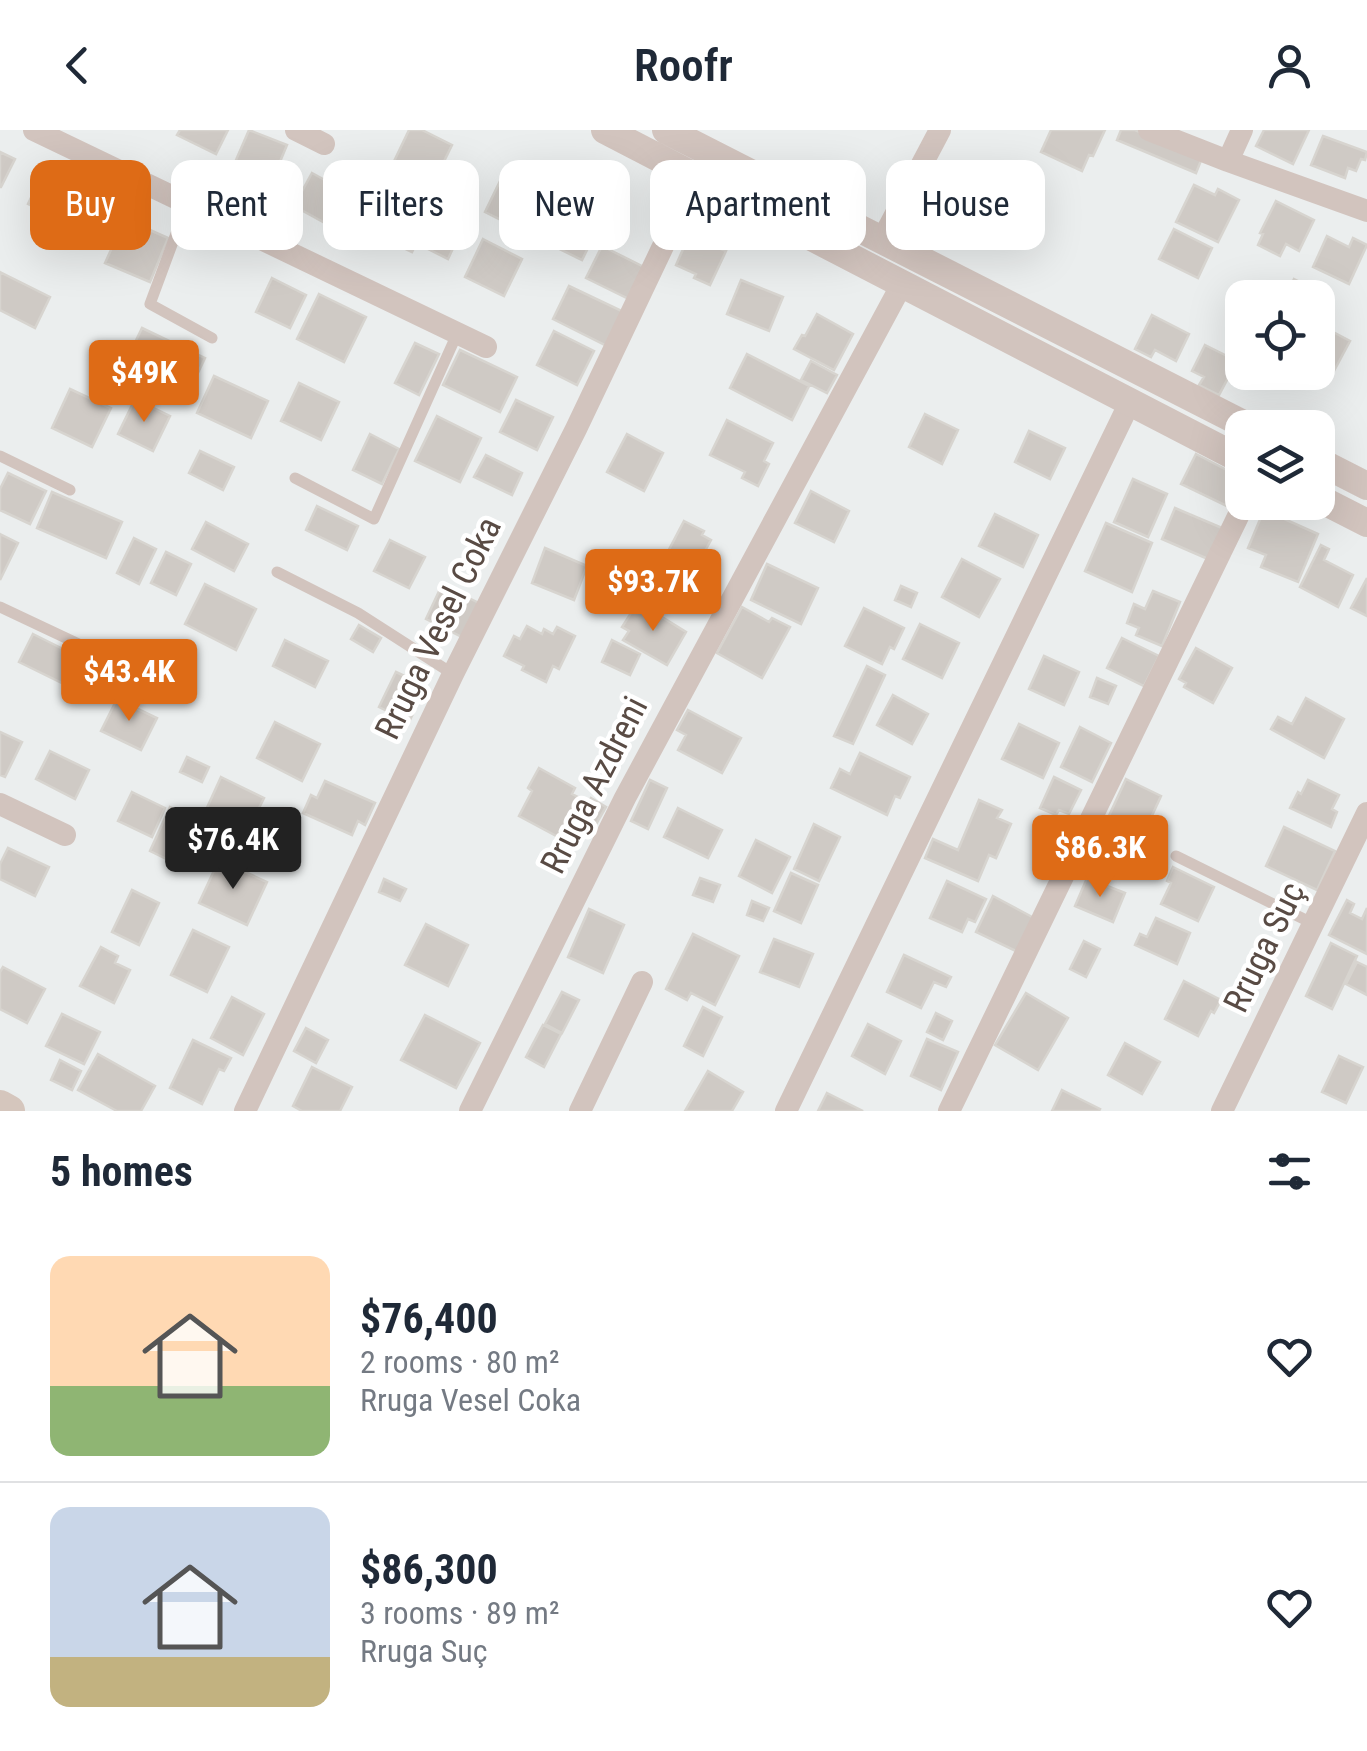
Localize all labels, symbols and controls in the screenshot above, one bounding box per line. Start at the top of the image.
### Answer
icon: back [50,38,105,93]
icon: person [1262,38,1317,93]
text: Roofr [634,39,733,92]
chip: Buy [30,160,151,250]
chip: Rent [171,160,303,250]
chip: Filters [323,160,479,250]
chip: New [499,160,630,250]
chip: Apartment [650,160,866,250]
chip: House [886,160,1045,250]
map controls [1225,280,1335,520]
button: locate [1225,280,1335,390]
pin: $49K [85,340,203,425]
text: $49K [111,353,177,391]
button: layers [1225,410,1335,520]
street label: Rruga Vesel Coka [367,511,510,746]
pin: $93.7K [572,549,734,634]
text: $93.7K [607,562,699,600]
pin: $43.4K [48,639,210,724]
text: $43.4K [83,652,175,690]
street label: Rruga Azdreni [532,690,656,880]
pin: $76.4K [152,807,314,892]
pin: $86.3K [1019,815,1181,900]
text: $76.4K [187,820,279,858]
text: $86.3K [1054,828,1146,866]
street label: Rruga Suç [1215,876,1313,1019]
icon: filters [1262,1144,1317,1199]
text: 5 homes [50,1147,193,1196]
text: $76,400 [360,1294,498,1343]
icon: home [130,1296,250,1416]
icon: heart [1262,1329,1317,1384]
text: 2 rooms · 80 m² [360,1343,559,1381]
text: Rruga Vesel Coka [360,1381,581,1419]
text: $86,300 [360,1545,498,1594]
icon: home [130,1547,250,1667]
icon: heart [1262,1580,1317,1635]
text: 3 rooms · 89 m² [360,1594,559,1632]
text: Rruga Suç [360,1632,488,1670]

